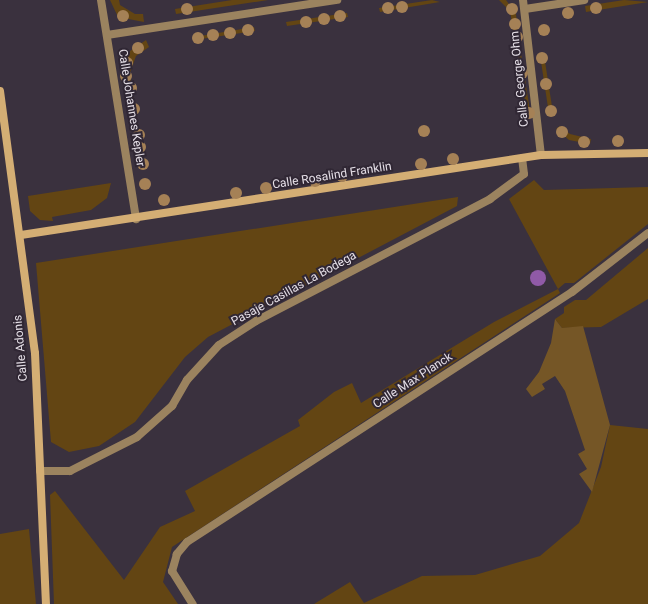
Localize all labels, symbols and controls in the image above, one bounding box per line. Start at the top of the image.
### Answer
street label: Calle George Ohm [508,30,532,128]
street label: Calle Johannes Kepler [115,48,147,168]
street label: Calle Rosalind Franklin [271,159,393,193]
street label: Pasaje Casillas La Bodega [229,249,359,329]
street label: Calle Adonis [11,314,31,382]
street label: Calle Max Planck [371,350,455,412]

